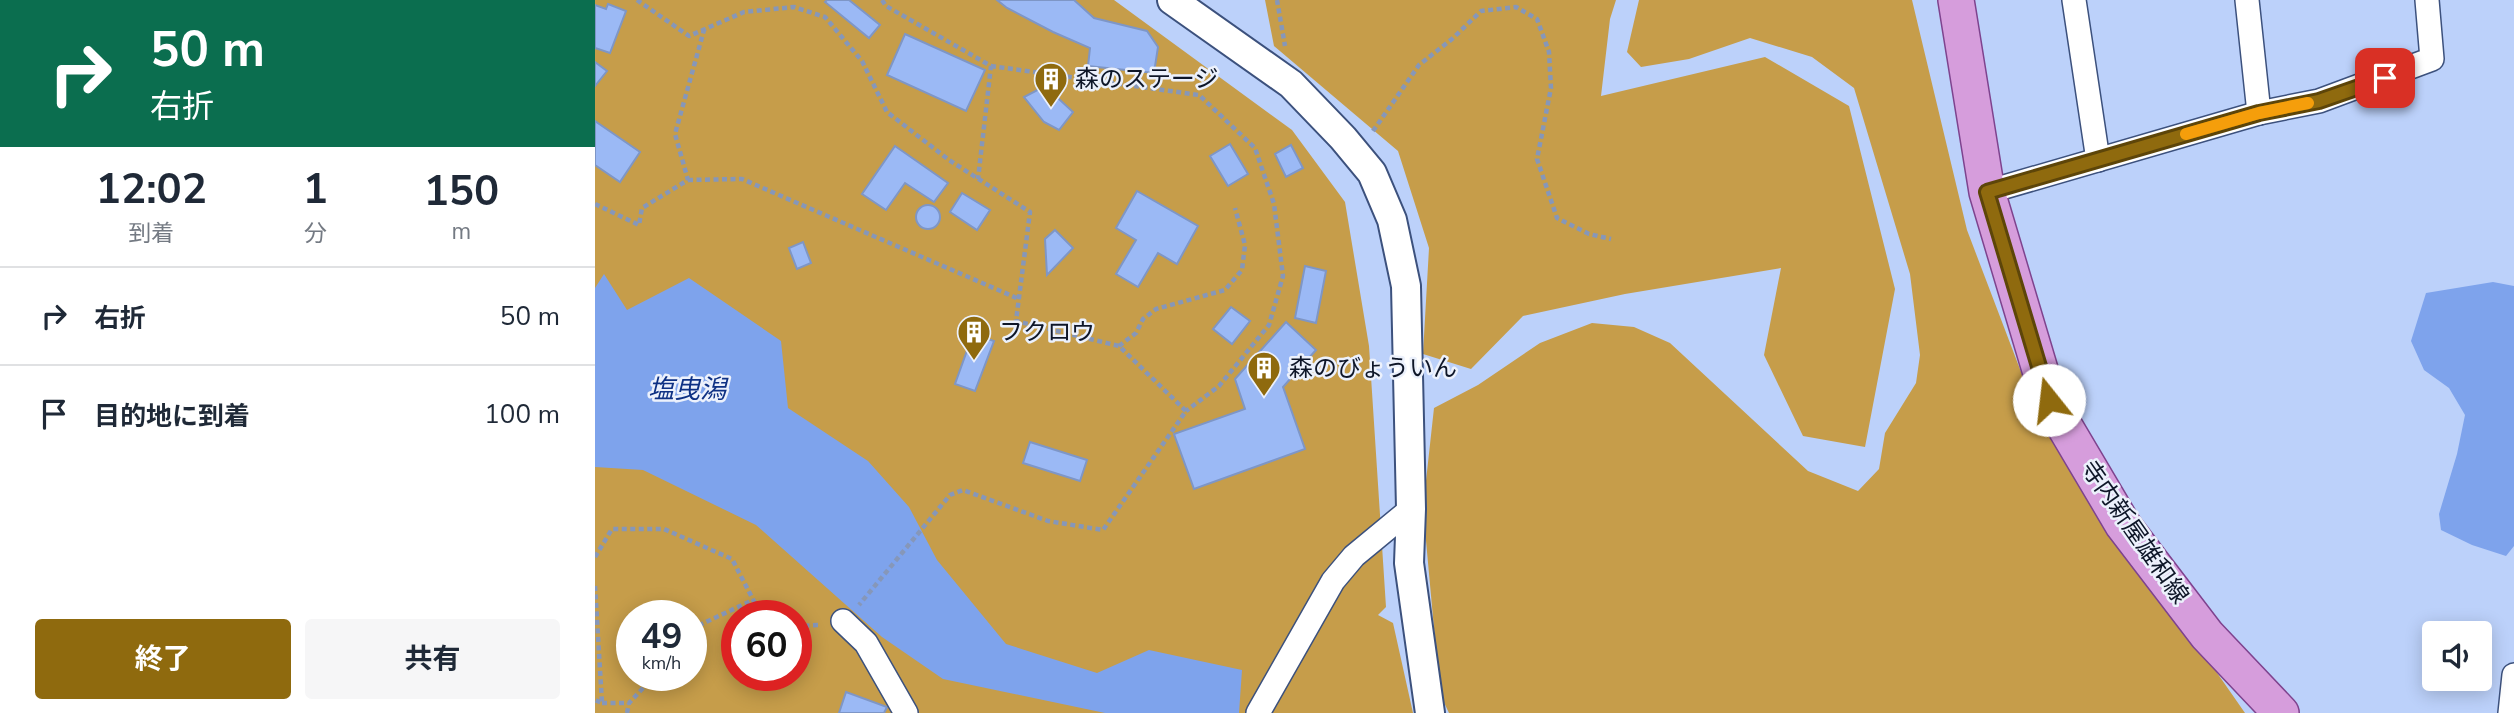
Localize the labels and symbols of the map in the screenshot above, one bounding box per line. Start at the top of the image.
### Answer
pin [2355,48,2415,108]
building icon: 森のステージ [1032,60,1070,109]
place label: 森のステージ [1075,63,1219,95]
building icon: フクロウ [955,313,993,362]
place label: フクロウ [999,316,1095,348]
building icon: 森のびょういん [1245,349,1283,398]
place label: 森のびょういん [1289,352,1457,384]
position arrow [2012,363,2086,437]
water label: 塩曳潟 [648,372,729,407]
street label: 寺内新屋雄和線 [2074,454,2196,610]
speed limit sign: 60 [721,600,812,691]

